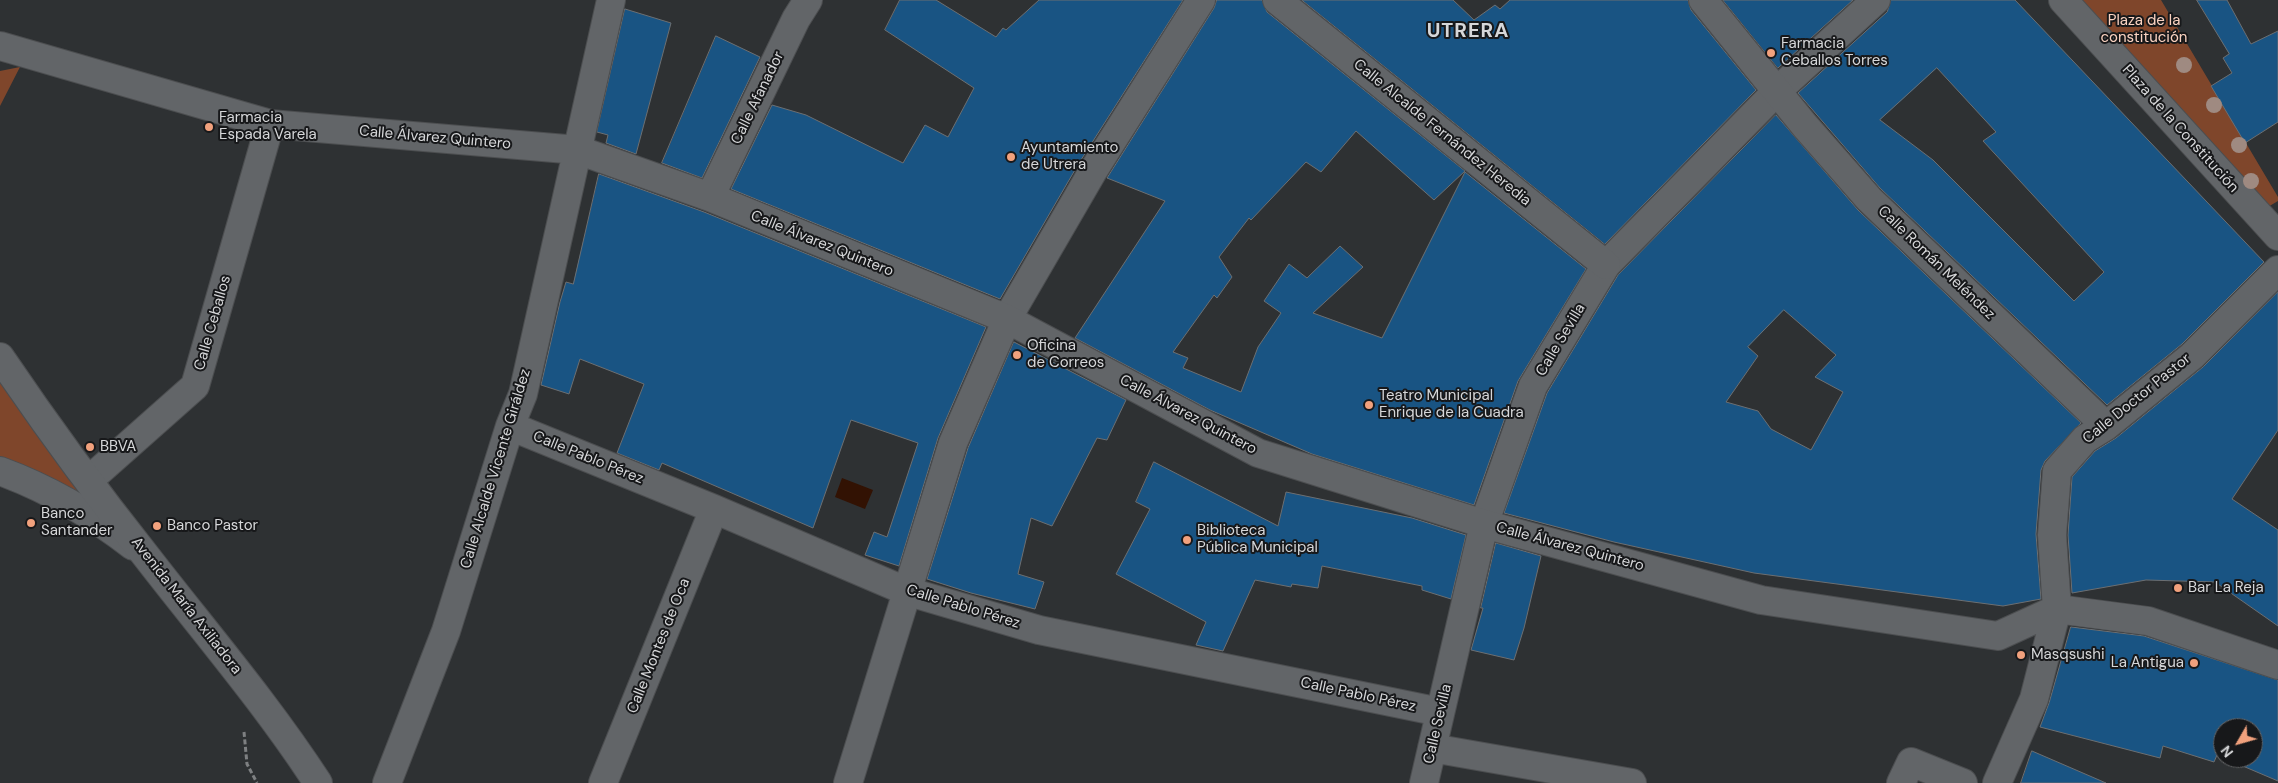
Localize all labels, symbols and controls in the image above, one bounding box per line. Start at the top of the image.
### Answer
park label: Plaza de la constitución [2101,12,2187,47]
district label: UTRERA [1426,20,1510,44]
place label: Farmacia Ceballos Torres [1781,35,1888,70]
marker: Farmacia Ceballos Torres [1765,47,1777,59]
street label: Calle Afanador [728,48,788,148]
street label: Calle Alcalde Fernández Heredia [1350,56,1534,210]
street label: Plaza de la Constitución [2118,61,2242,197]
place label: Farmacia Espada Varela [219,109,317,144]
marker: Farmacia Espada Varela [203,121,215,133]
street label: Calle Álvarez Quintero [358,122,512,154]
place label: Ayuntamiento de Utrera [1021,139,1118,174]
marker: Ayuntamiento de Utrera [1005,151,1017,163]
street label: Calle Román Meléndez [1874,202,1998,324]
street label: Calle Álvarez Quintero [748,207,896,281]
street label: Calle Ceballos [191,273,235,373]
street label: Calle Sevilla [1532,300,1590,380]
place label: Oficina de Correos [1027,337,1104,372]
marker: Oficina de Correos [1011,349,1023,361]
street label: Calle Doctor Pastor [2079,350,2195,448]
street label: Calle Alcalde Vicente Giráldez [457,367,535,571]
street label: Calle Álvarez Quintero [1116,371,1260,459]
place label: Teatro Municipal Enrique de la Cuadra [1379,387,1524,422]
marker: Teatro Municipal Enrique de la Cuadra [1363,399,1375,411]
street label: Calle Pablo Pérez [530,428,646,488]
place label: BBVA [100,438,136,456]
marker: BBVA [84,441,96,453]
place label: Banco Santander [41,505,113,540]
marker: Banco Santander [25,517,37,529]
place label: Banco Pastor [167,517,258,535]
street label: Calle Álvarez Quintero [1494,519,1646,575]
marker: Banco Pastor [151,520,163,532]
place label: Biblioteca Pública Municipal [1197,522,1318,557]
street label: Avenida María Axiliadora [127,534,245,678]
marker: Biblioteca Pública Municipal [1181,534,1193,546]
street label: Calle Montes de Oca [624,576,694,716]
place label: Bar La Reja [2188,579,2264,597]
street label: Calle Pablo Pérez [904,581,1022,633]
marker: Bar La Reja [2172,582,2184,594]
place label: Masqsushi [2031,646,2105,664]
marker: Masqsushi [2015,649,2027,661]
place label: La Antigua [2111,654,2184,672]
marker: La Antigua [2188,657,2200,669]
street label: Calle Pablo Pérez [1299,674,1417,716]
street label: Calle Sevilla [1420,682,1456,766]
north arrow [2213,718,2263,768]
text: N [2217,742,2237,761]

